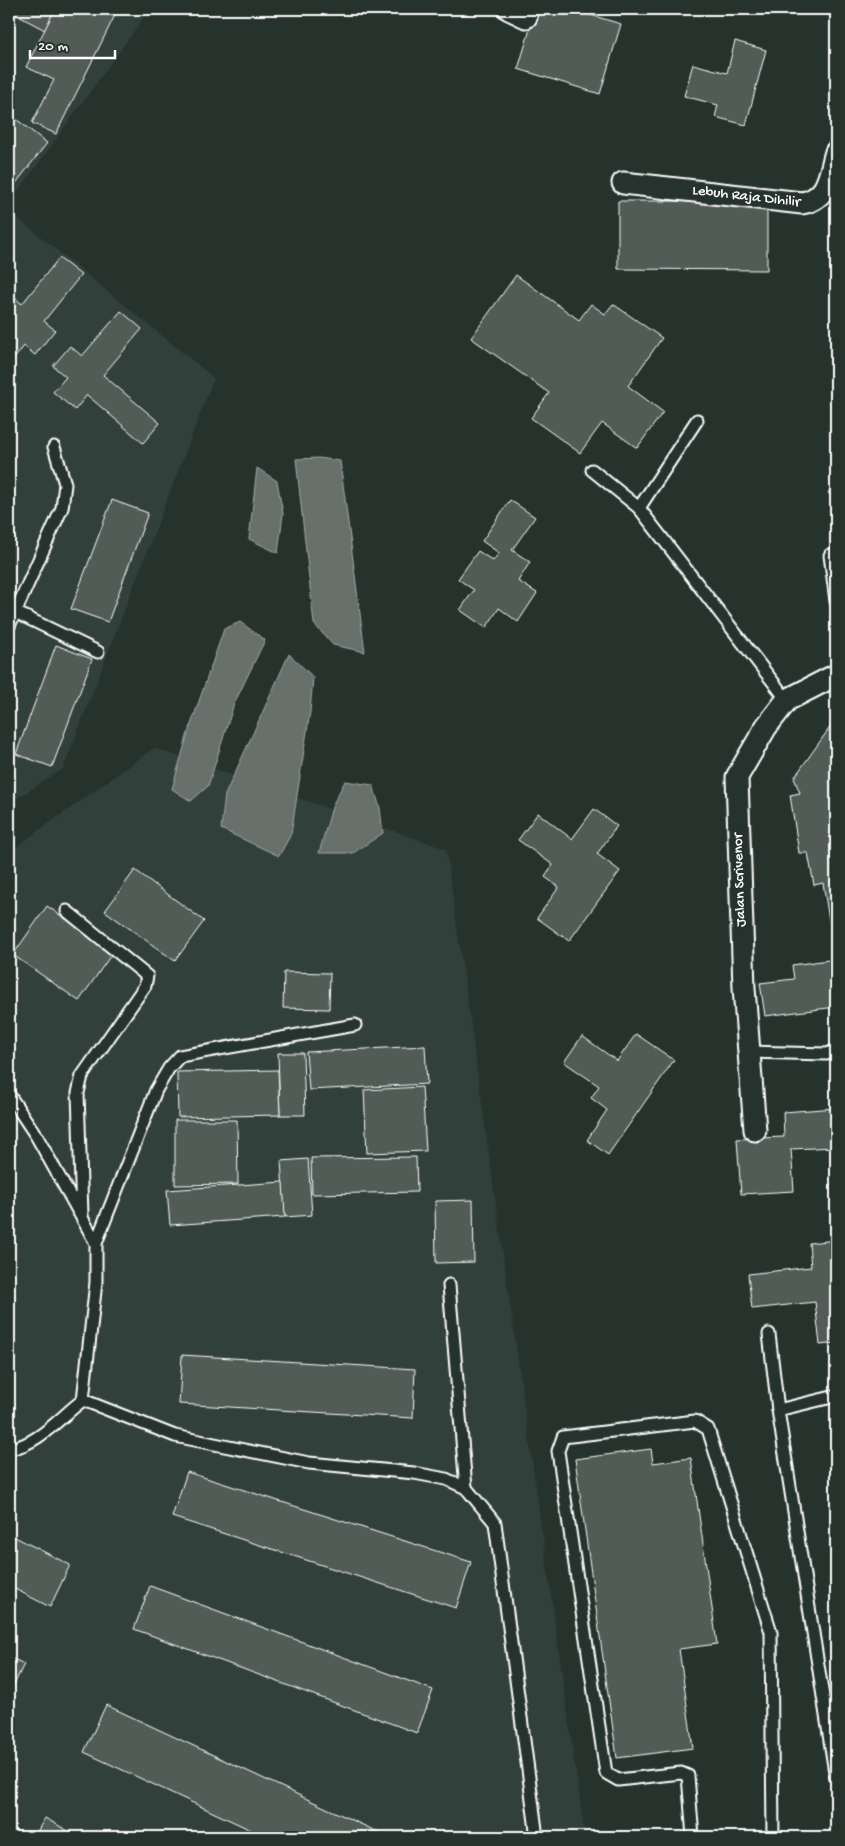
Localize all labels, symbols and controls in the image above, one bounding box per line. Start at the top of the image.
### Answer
scale bar [30,28,115,60]
text: 20 m [38,38,68,56]
street label: Lebuh Raja Dihilir [691,182,803,212]
street label: Jalan Scrivenor [729,831,751,927]

